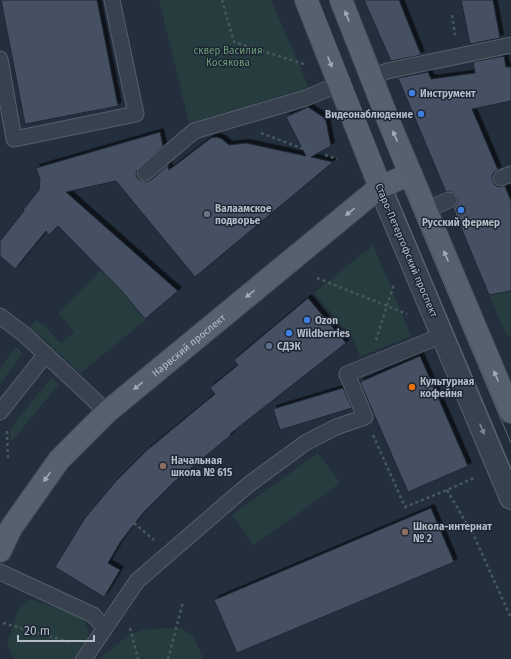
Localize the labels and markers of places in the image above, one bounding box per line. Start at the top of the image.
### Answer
marker: Инструмент [407,88,417,98]
place label: Инструмент [420,88,476,100]
place label: Видеонаблюдение [325,109,413,121]
marker: Видеонаблюдение [416,109,426,119]
place label: Валаамское подворье [215,203,272,227]
marker: Русский фермер [456,205,466,215]
marker: Валаамское подворье [202,209,212,219]
place label: Русский фермер [422,217,500,229]
marker: Ozon [302,315,312,325]
place label: Ozon [315,315,338,327]
marker: Wildberries [284,328,294,338]
place label: Wildberries [297,328,350,340]
marker: СДЭК [264,341,274,351]
place label: СДЭК [277,341,301,353]
place label: Культурная кофейня [420,376,474,400]
marker: Культурная кофейня [407,382,417,392]
place label: Начальная школа № 615 [171,455,233,479]
marker: Начальная школа № 615 [158,461,168,471]
place label: Школа-интернат № 2 [413,521,492,545]
marker: Школа-интернат № 2 [400,527,410,537]

